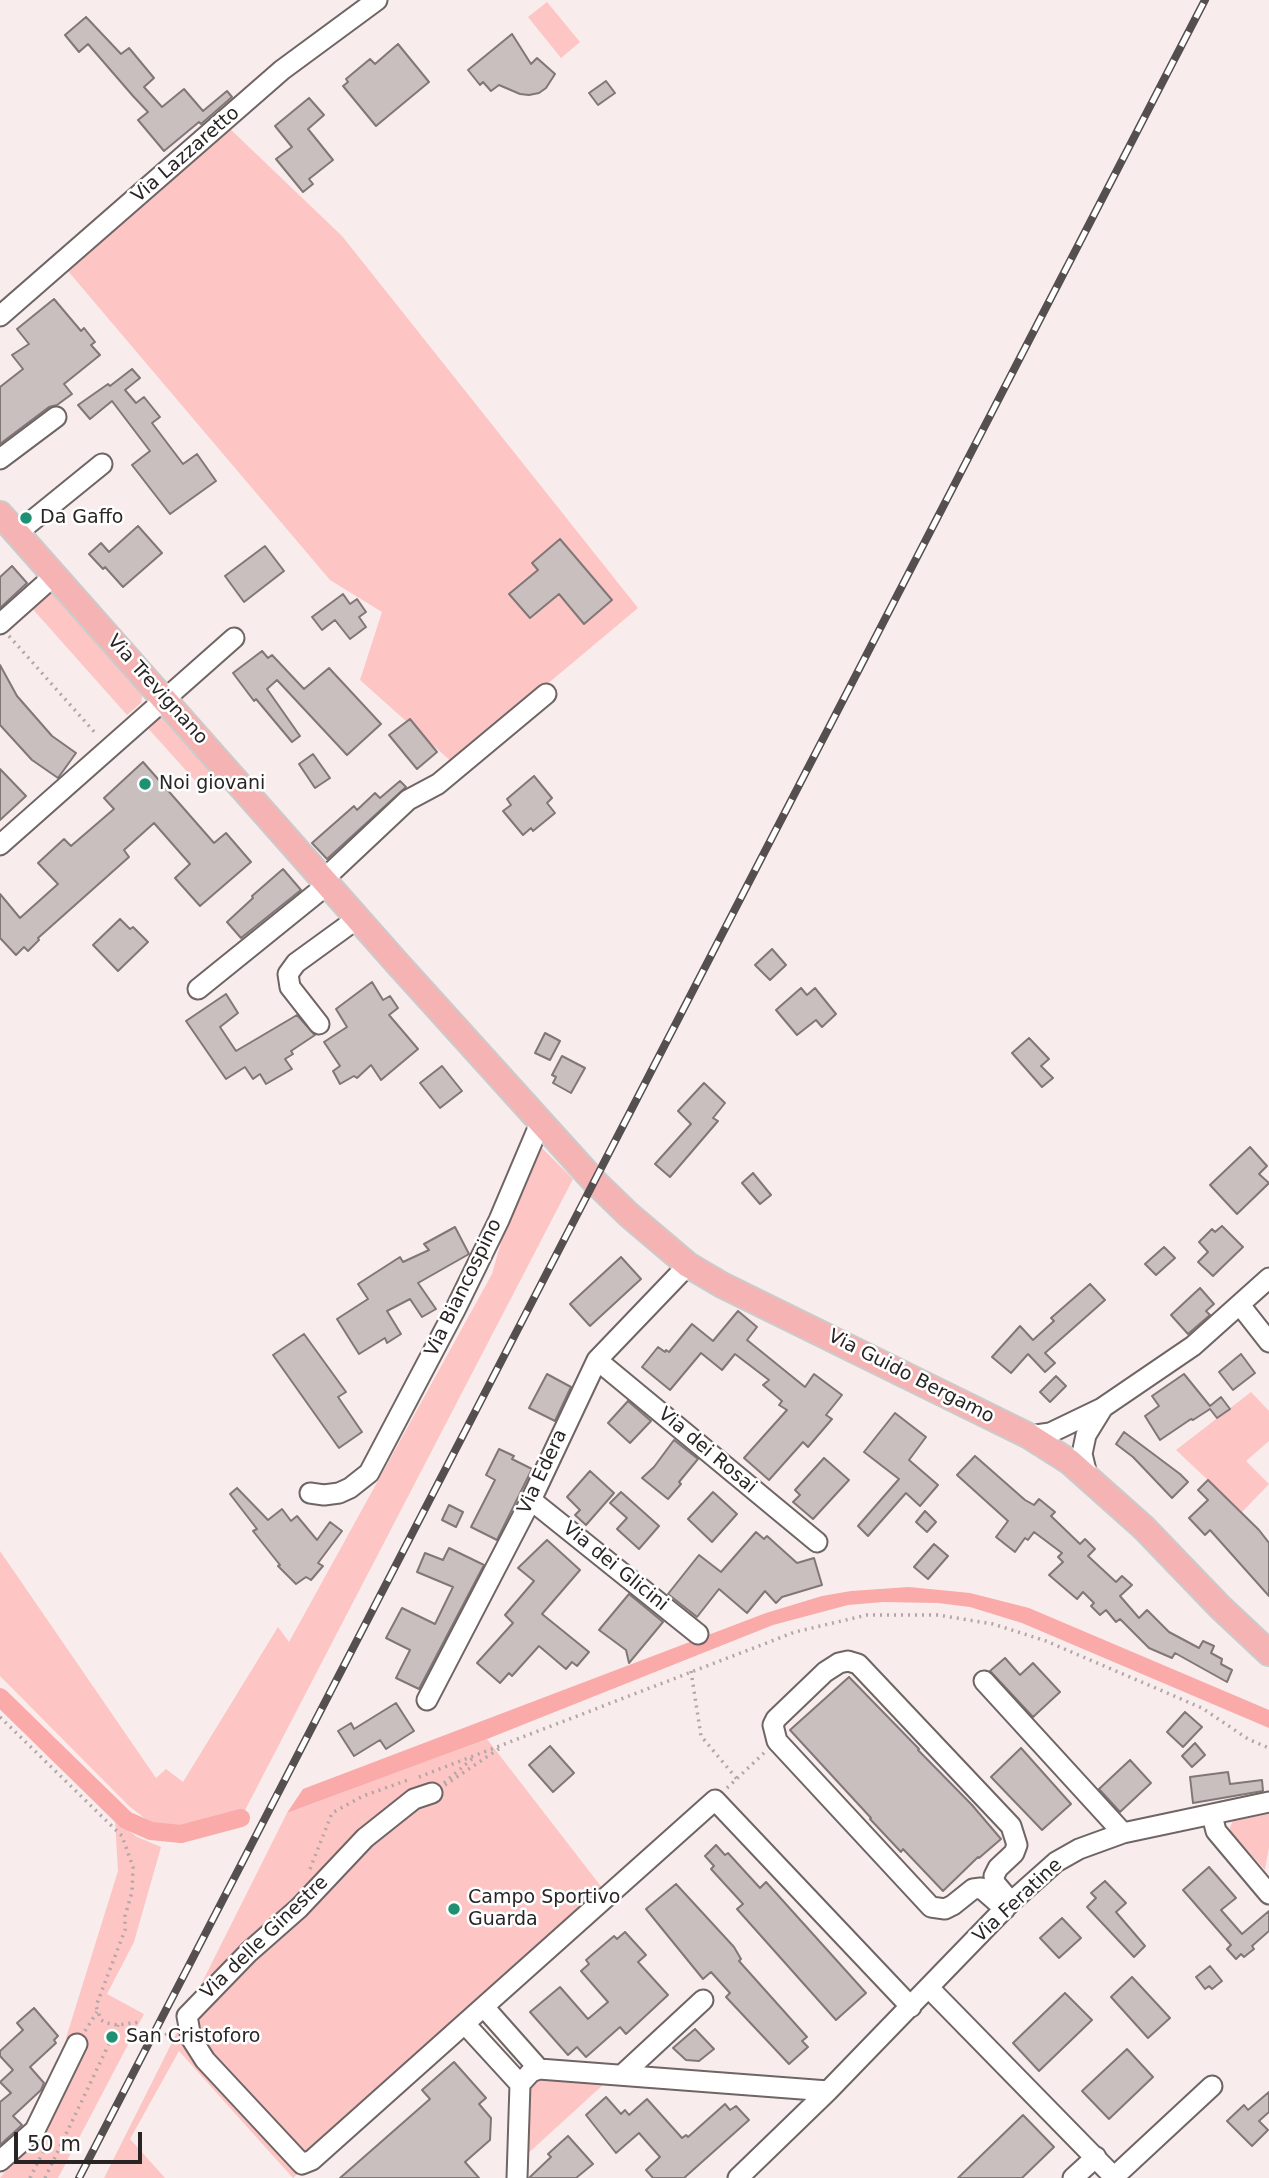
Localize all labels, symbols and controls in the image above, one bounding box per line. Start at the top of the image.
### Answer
street label: Via Lazzaretto [128,102,244,208]
place label: Da Gaffo [40,507,123,529]
marker: Da Gaffo [18,510,34,526]
street label: Via Trevignano [102,631,212,749]
place label: Noi giovani [159,773,265,795]
marker: Noi giovani [137,776,153,792]
street label: Via Biancospino [421,1215,507,1361]
street label: Via Guido Bergamo [824,1325,998,1429]
street label: Via dei Rosai [653,1403,761,1499]
street label: Via Edera [513,1426,573,1518]
street label: Via dei Glicini [558,1518,672,1616]
street label: Via Feratine [969,1854,1067,1948]
street label: Via delle Ginestre [197,1872,333,2004]
place label: Campo Sportivo Guarda [468,1887,620,1931]
marker: Campo Sportivo Guarda [446,1901,462,1917]
place label: San Cristoforo [126,2026,260,2048]
marker: San Cristoforo [104,2029,120,2045]
scale bar [18,2118,145,2162]
text: 50 m [27,2132,81,2156]

